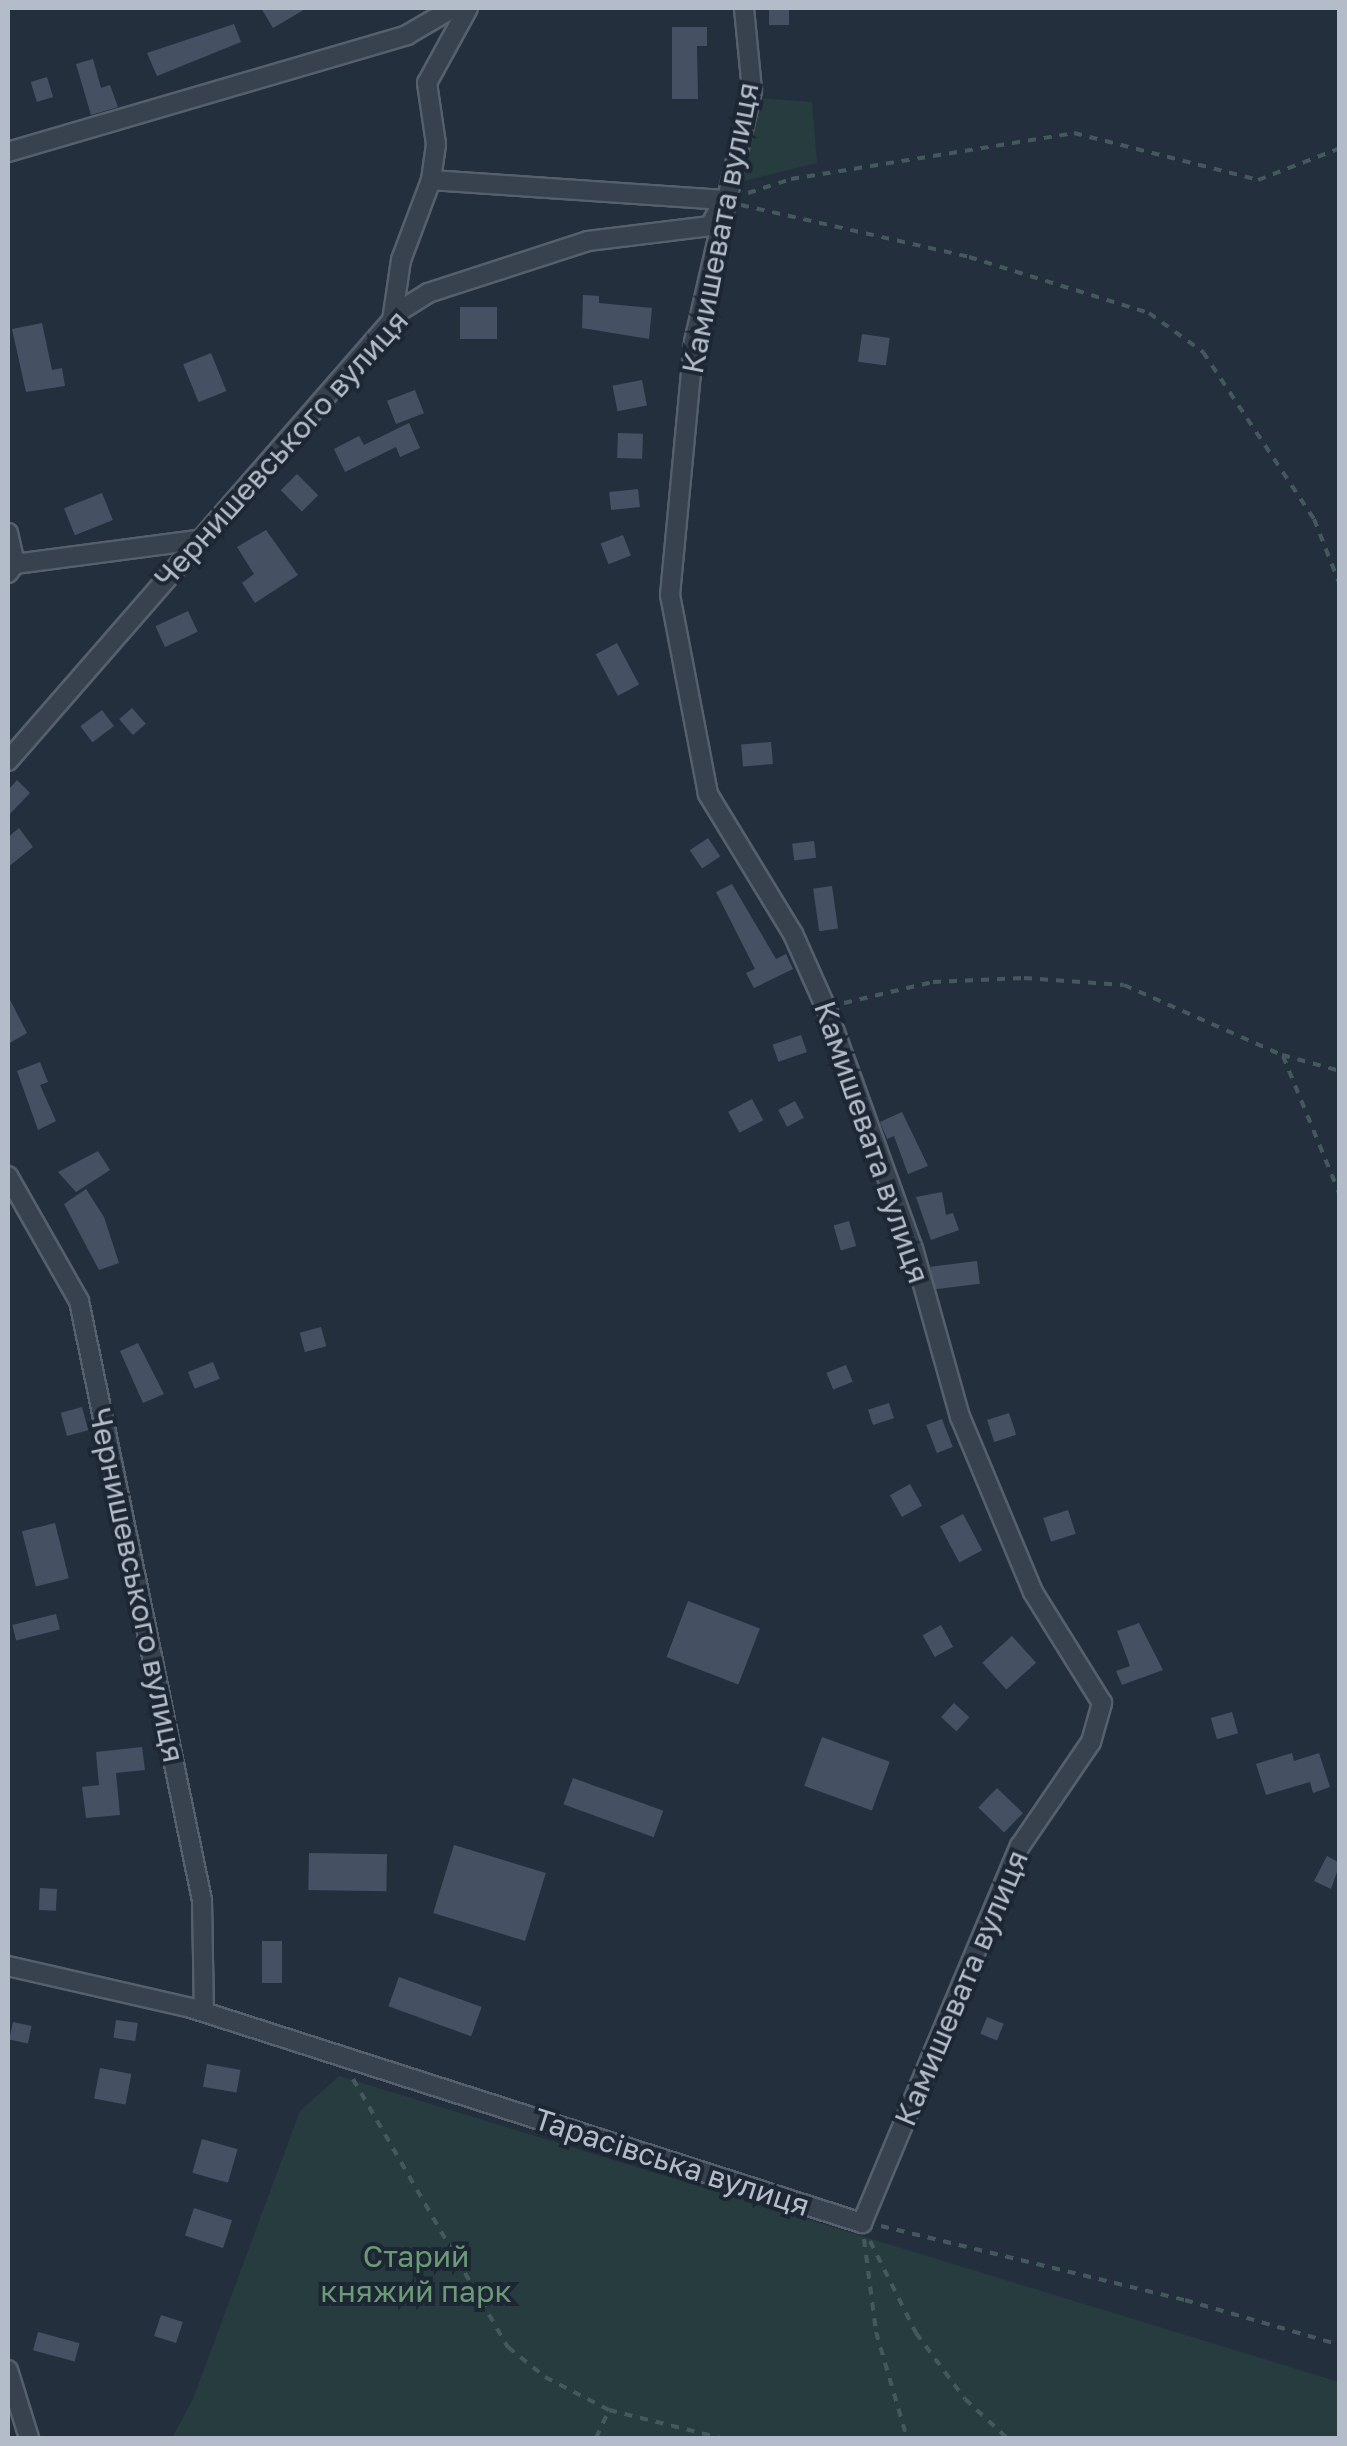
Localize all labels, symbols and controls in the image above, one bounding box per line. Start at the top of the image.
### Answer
street label: Камишевата вулиця [674,79,766,377]
street label: Чернишевського вулиця [147,303,415,595]
street label: Камишевата вулиця [807,996,937,1288]
street label: Чернишевського вулиця [82,1405,192,1765]
street label: Камишевата вулиця [887,1845,1035,2131]
street label: Тарасівська вулиця [530,2100,814,2224]
park label: Старий княжий парк [320,2238,512,2308]

